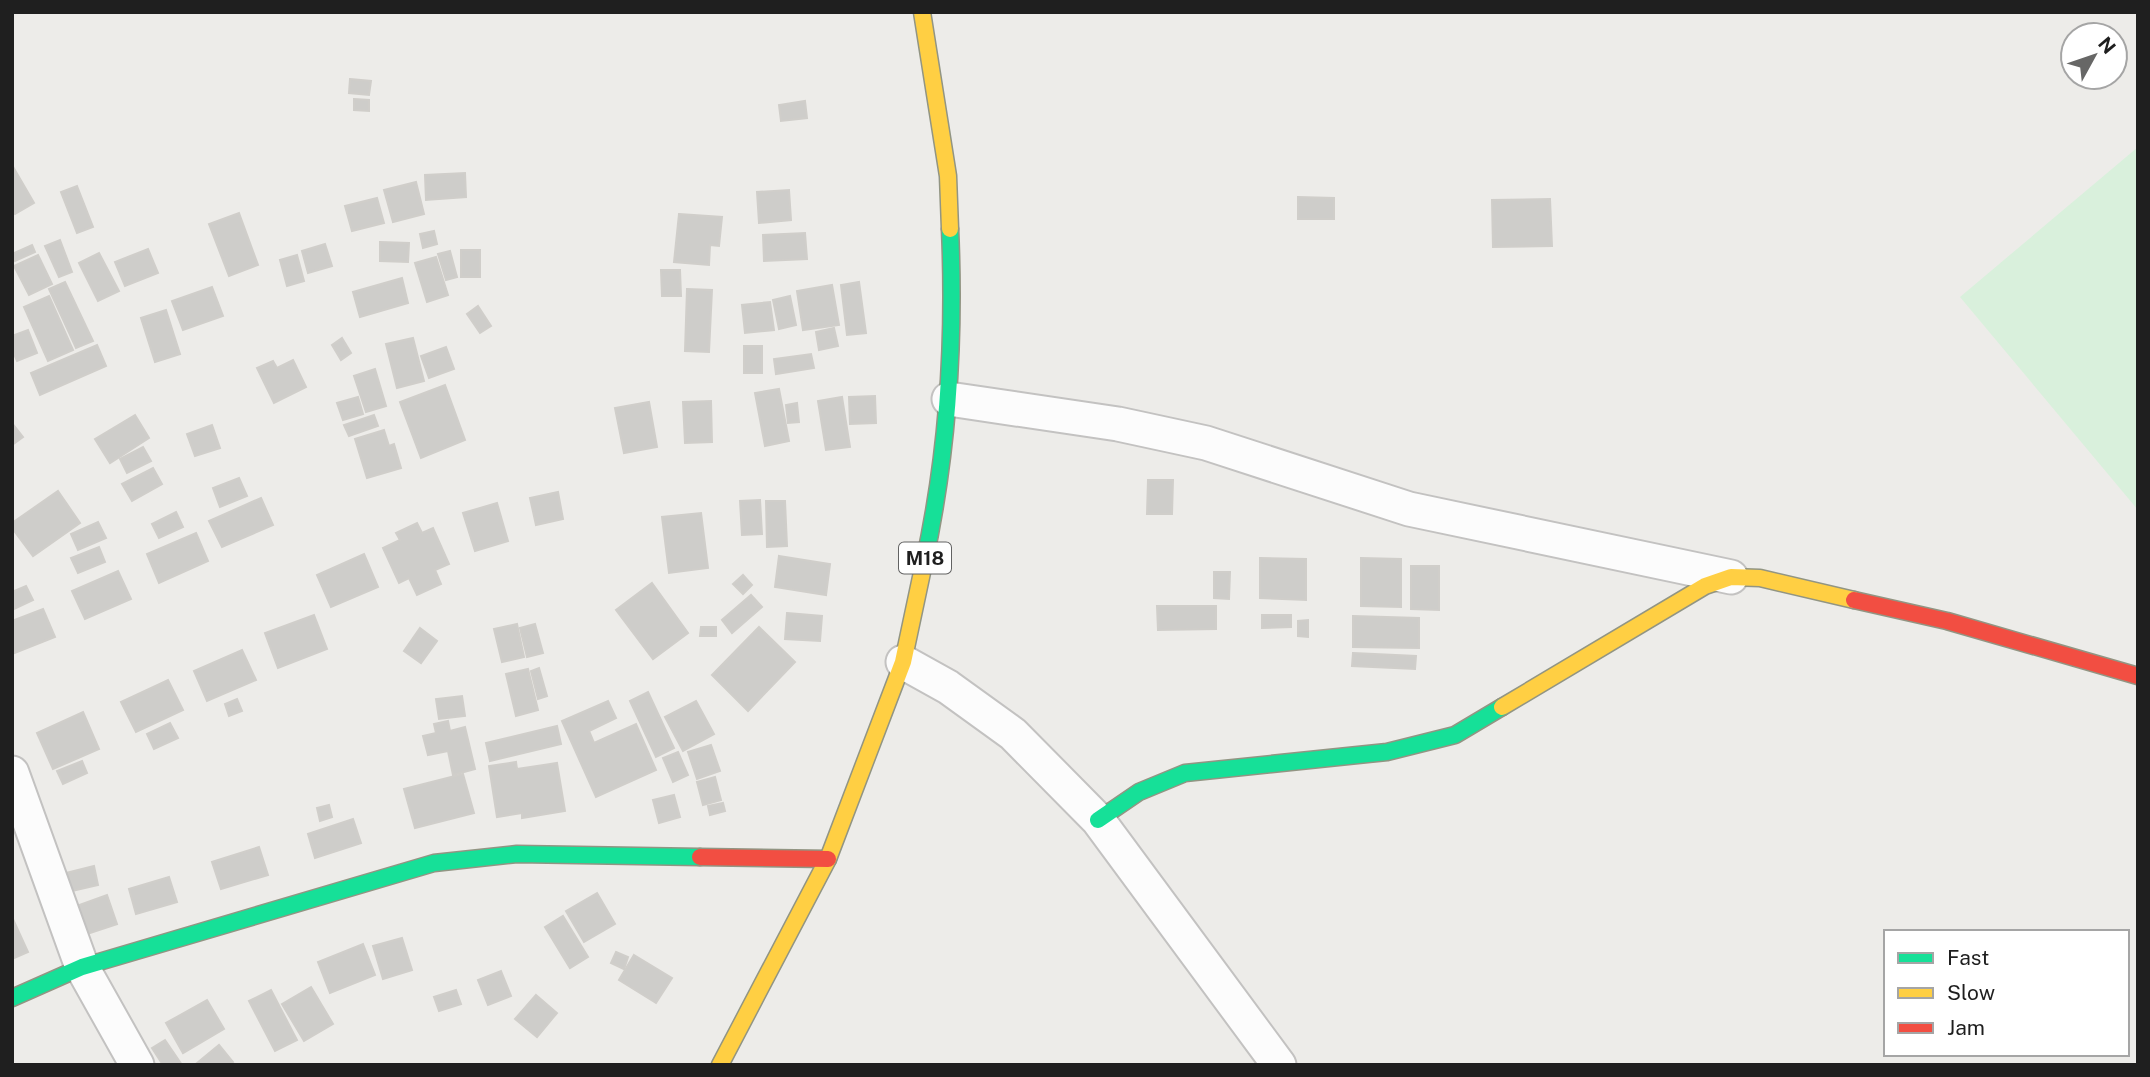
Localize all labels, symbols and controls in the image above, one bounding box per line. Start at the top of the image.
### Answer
north arrow [2059,21,2129,91]
text: N [2094,32,2120,58]
road number: M18 [899,542,951,573]
legend [1884,930,2129,1056]
text: Fast [1947,945,1989,970]
text: Slow [1947,980,1995,1005]
text: Jam [1947,1015,1985,1040]

